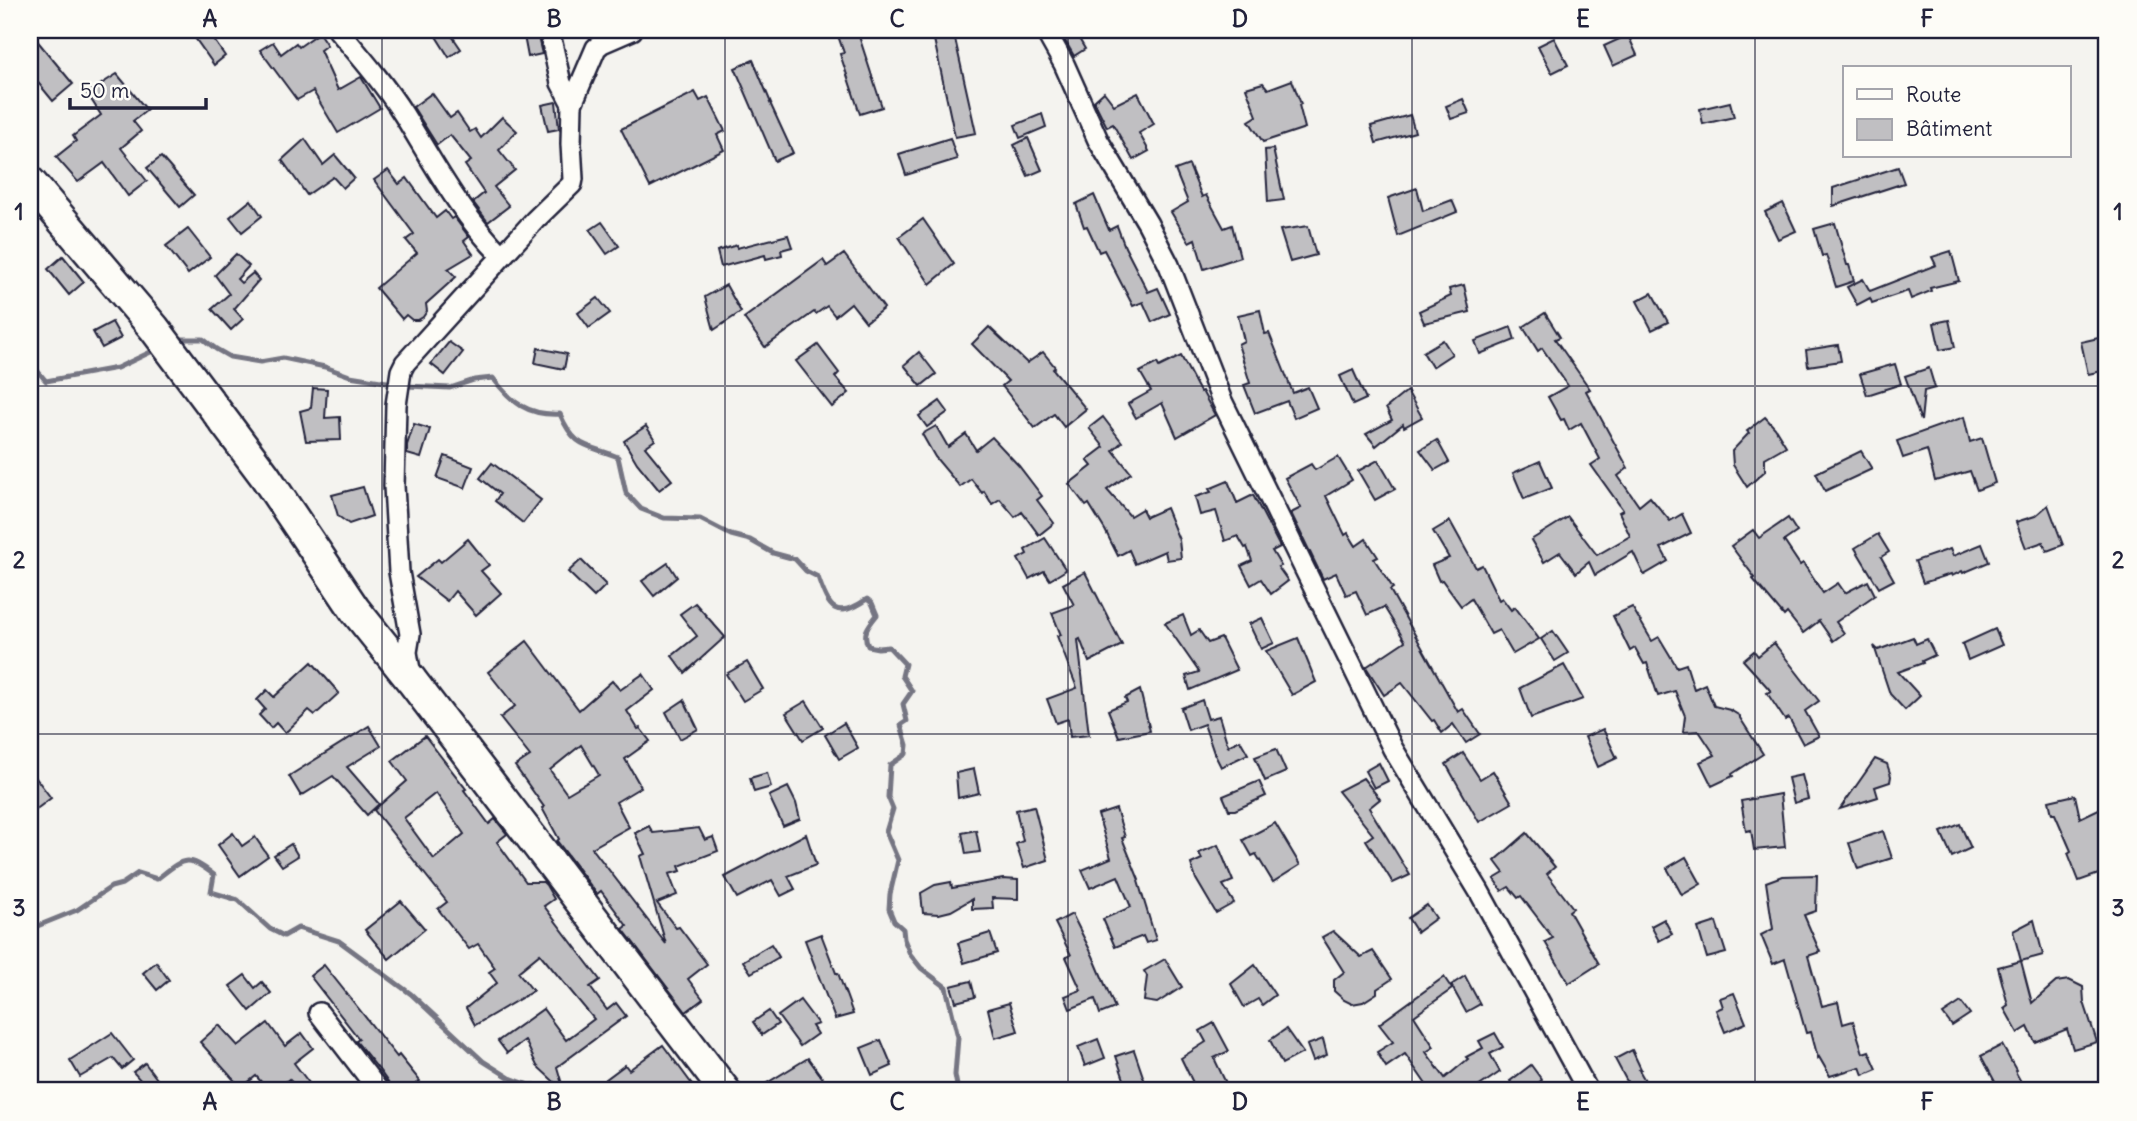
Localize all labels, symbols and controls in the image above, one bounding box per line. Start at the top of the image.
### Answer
text: A [203,4,218,33]
text: B [546,4,562,33]
text: C [889,4,905,33]
text: D [1232,4,1248,33]
text: E [1576,4,1590,33]
text: F [1920,4,1934,33]
scale bar [70,66,206,110]
legend [1843,66,2070,158]
text: 50 m [80,77,129,104]
text: Route [1906,81,1961,108]
text: Bâtiment [1906,115,1992,142]
text: 1 [14,197,24,226]
text: 1 [2113,197,2123,226]
text: 2 [13,545,26,574]
text: 2 [2112,545,2125,574]
text: 3 [12,893,26,922]
text: 3 [2111,893,2125,922]
text: A [203,1087,218,1116]
text: B [546,1087,562,1116]
text: C [889,1087,905,1116]
text: D [1232,1087,1248,1116]
text: E [1576,1087,1590,1116]
text: F [1920,1087,1934,1116]

